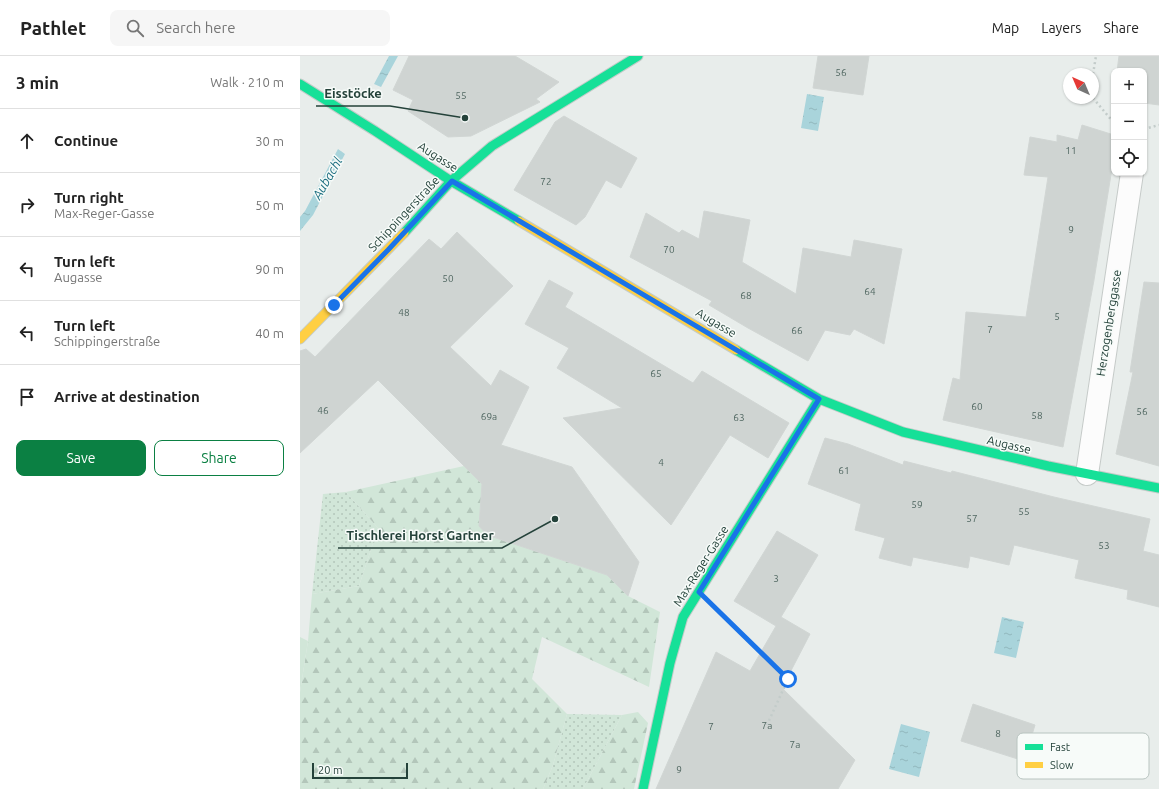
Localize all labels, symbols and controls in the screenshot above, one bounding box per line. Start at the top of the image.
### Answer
search box [110,10,390,46]
text: Pathlet [20,17,86,39]
icon: search [124,17,146,39]
text: Search here [156,19,236,36]
text: Map [992,20,1019,36]
text: Layers [1041,20,1081,36]
text: Share [1103,20,1139,36]
house number: 56 [835,67,847,78]
north arrow [1063,68,1099,104]
map controls [1111,68,1147,176]
button: + [1111,68,1147,104]
text: 3 min [16,73,59,92]
text: Walk · 210 m [210,75,284,89]
callout: Eisstöcke [316,81,390,106]
text: Eisstöcke [324,86,382,100]
house number: 55 [455,90,467,101]
button: − [1111,104,1147,140]
icon: ahead [16,130,38,152]
text: Continue [54,132,118,149]
text: 30 m [255,134,284,148]
street label: Augasse [416,139,461,174]
button: locate [1111,140,1147,176]
house number: 11 [1065,145,1077,156]
water label: Aubachl [309,154,345,202]
street label: Schippingerstraße [365,173,442,254]
house number: 72 [540,176,552,187]
text: Turn right [54,189,124,206]
icon: right [16,194,38,216]
text: 50 m [255,198,284,212]
text: Max-Reger-Gasse [54,206,154,220]
house number: 9 [1068,224,1074,235]
house number: 70 [663,244,675,255]
text: Turn left [54,253,115,270]
icon: left [16,258,38,280]
text: 90 m [255,262,284,276]
street label: Herzogenberggasse [1094,269,1123,377]
text: Augasse [54,270,103,284]
house number: 50 [442,273,454,284]
house number: 64 [864,286,876,297]
house number: 68 [740,290,752,301]
route end [325,296,343,314]
street label: Augasse [694,305,739,340]
house number: 48 [398,307,410,318]
house number: 5 [1054,311,1060,322]
text: Turn left [54,317,115,334]
icon: left [16,322,38,344]
house number: 7 [987,324,993,335]
house number: 66 [791,325,803,336]
text: 40 m [255,326,284,340]
text: Schippingerstraße [54,334,160,348]
house number: 65 [650,368,662,379]
icon: arrive [16,386,38,408]
text: Arrive at destination [54,388,200,405]
house number: 60 [971,401,983,412]
house number: 46 [317,405,329,416]
house number: 56 [1136,406,1148,417]
house number: 58 [1031,410,1043,421]
house number: 69a [481,411,497,422]
house number: 63 [733,412,745,423]
street label: Augasse [986,433,1032,456]
button: Save [16,440,146,476]
button: Share [154,440,284,476]
house number: 4 [658,457,664,468]
house number: 61 [838,465,850,476]
house number: 59 [911,499,923,510]
house number: 55 [1018,506,1030,517]
house number: 57 [966,513,978,524]
callout: Tischlerei Horst Gartner [338,523,502,548]
street label: Max-Reger-Gasse [671,523,731,608]
text: Tischlerei Horst Gartner [346,528,494,542]
house number: 53 [1098,540,1110,551]
house number: 3 [773,573,779,584]
route start [779,670,797,688]
house number: 7a [762,720,772,731]
house number: 7 [708,721,714,732]
house number: 8 [995,728,1001,739]
legend [1017,733,1149,779]
house number: 7a [790,739,800,750]
text: Fast [1050,741,1071,753]
text: Slow [1050,759,1074,771]
scale bar [312,761,408,780]
text: 20 m [318,764,342,776]
house number: 9 [676,764,682,775]

